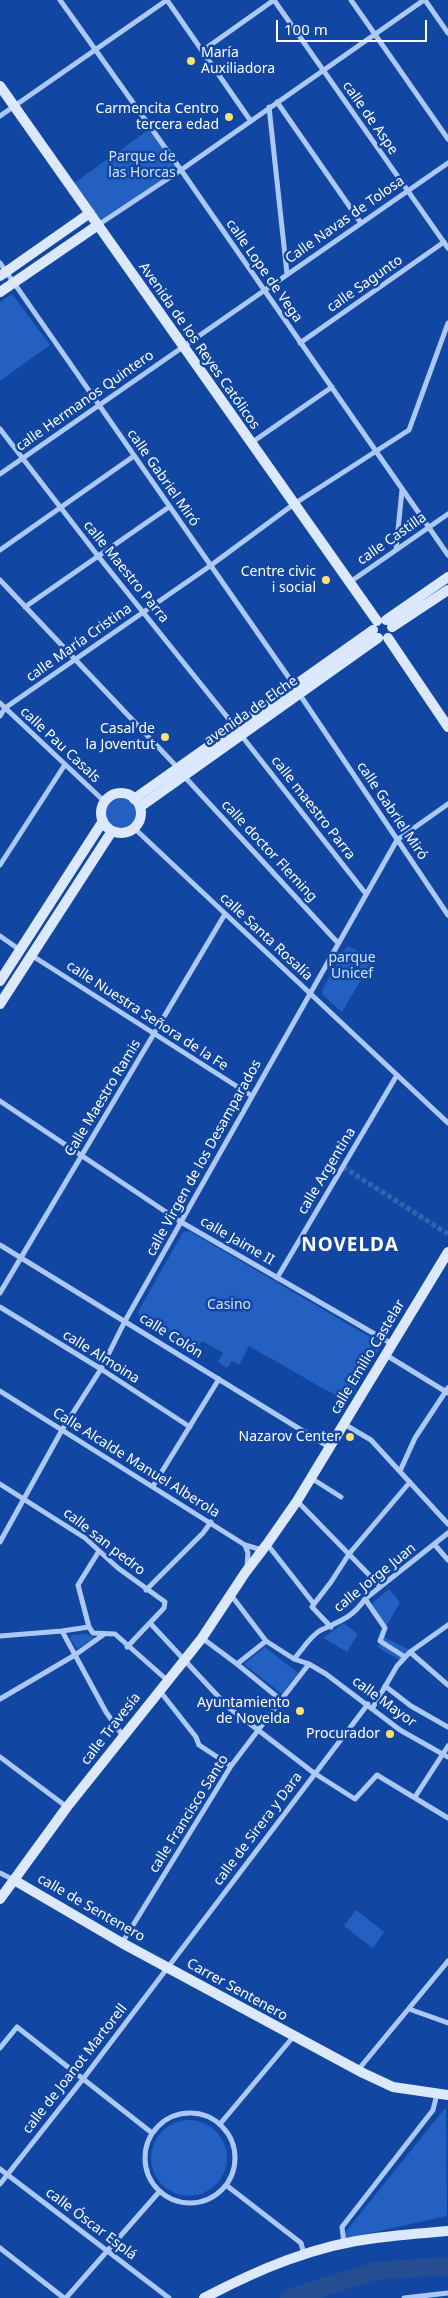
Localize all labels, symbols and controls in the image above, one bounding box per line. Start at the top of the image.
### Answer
scale bar [278,10,429,42]
text: 100 m [284,19,328,39]
place label: María Auxiliadora [201,45,275,78]
marker: María Auxiliadora [185,55,197,67]
street label: calle de Aspe [339,78,401,158]
place label: Carmencita Centro tercera edad [96,101,219,134]
marker: Carmencita Centro tercera edad [223,111,235,123]
park label: Parque de las Horcas [108,149,176,182]
street label: Calle Navas de Tolosa [282,173,408,267]
street label: calle Lope de Vega [222,216,306,326]
street label: calle Sagunto [324,252,406,316]
street label: Avenida de los Reyes Católicos [135,259,263,433]
street label: calle Hermanos Quintero [13,347,157,455]
street label: calle Gabriel Miró [123,426,203,530]
street label: calle Castilla [354,509,430,569]
street label: calle Maestro Parra [80,518,172,626]
place label: Centre civic i social [241,564,316,596]
marker: Centre civic i social [320,574,332,586]
street label: calle María Cristina [23,600,135,686]
street label: avenida de Elche [201,673,301,749]
street label: calle Pau Casals [16,704,104,786]
place label: Casal de la Joventut [85,721,155,754]
marker: Casal de la Joventut [159,731,171,743]
street label: calle maestro Parra [267,753,359,863]
street label: calle Gabriel Miró [353,759,431,863]
street label: calle doctor Fleming [218,797,320,905]
street label: calle Santa Rosalía [216,890,316,984]
park label: parque Unicef [328,950,376,982]
street label: calle Nuestra Señora de la Fe [63,957,231,1075]
street label: Calle Maestro Ramis [61,1037,145,1159]
street label: calle Virgen de los Desamparados [143,1057,265,1259]
street label: calle Argentina [294,1125,360,1217]
street label: calle Jaime II [197,1213,277,1269]
district label: NOVELDA [300,1235,400,1257]
park label: Casino [207,1297,251,1313]
street label: calle Emilio Castelar [327,1297,409,1417]
street label: calle Colón [136,1310,206,1362]
street label: calle Almoina [59,1327,143,1387]
street label: Calle Alcalde Manuel Alberola [49,1405,223,1521]
place label: Nazarov Center [239,1429,340,1445]
marker: Nazarov Center [344,1431,356,1443]
street label: calle san pedro [60,1505,148,1579]
street label: calle Jorge Juan [331,1540,419,1616]
street label: calle Mayor [349,1673,419,1731]
street label: calle Travesía [78,1690,144,1768]
place label: Ayuntamiento de Novelda [197,1695,290,1728]
marker: Ayuntamiento de Novelda [294,1705,306,1717]
place label: Procurador [306,1726,380,1742]
marker: Procurador [384,1728,396,1740]
street label: calle Francisco Santo [146,1752,232,1876]
street label: calle de Sirera y Dara [210,1769,306,1889]
street label: calle de Sentenero [34,1870,148,1946]
street label: Carrer Sentenero [184,1955,290,2025]
street label: calle de Joanot Martorell [19,2001,131,2137]
street label: calle Óscar Esplá [42,2184,140,2264]

